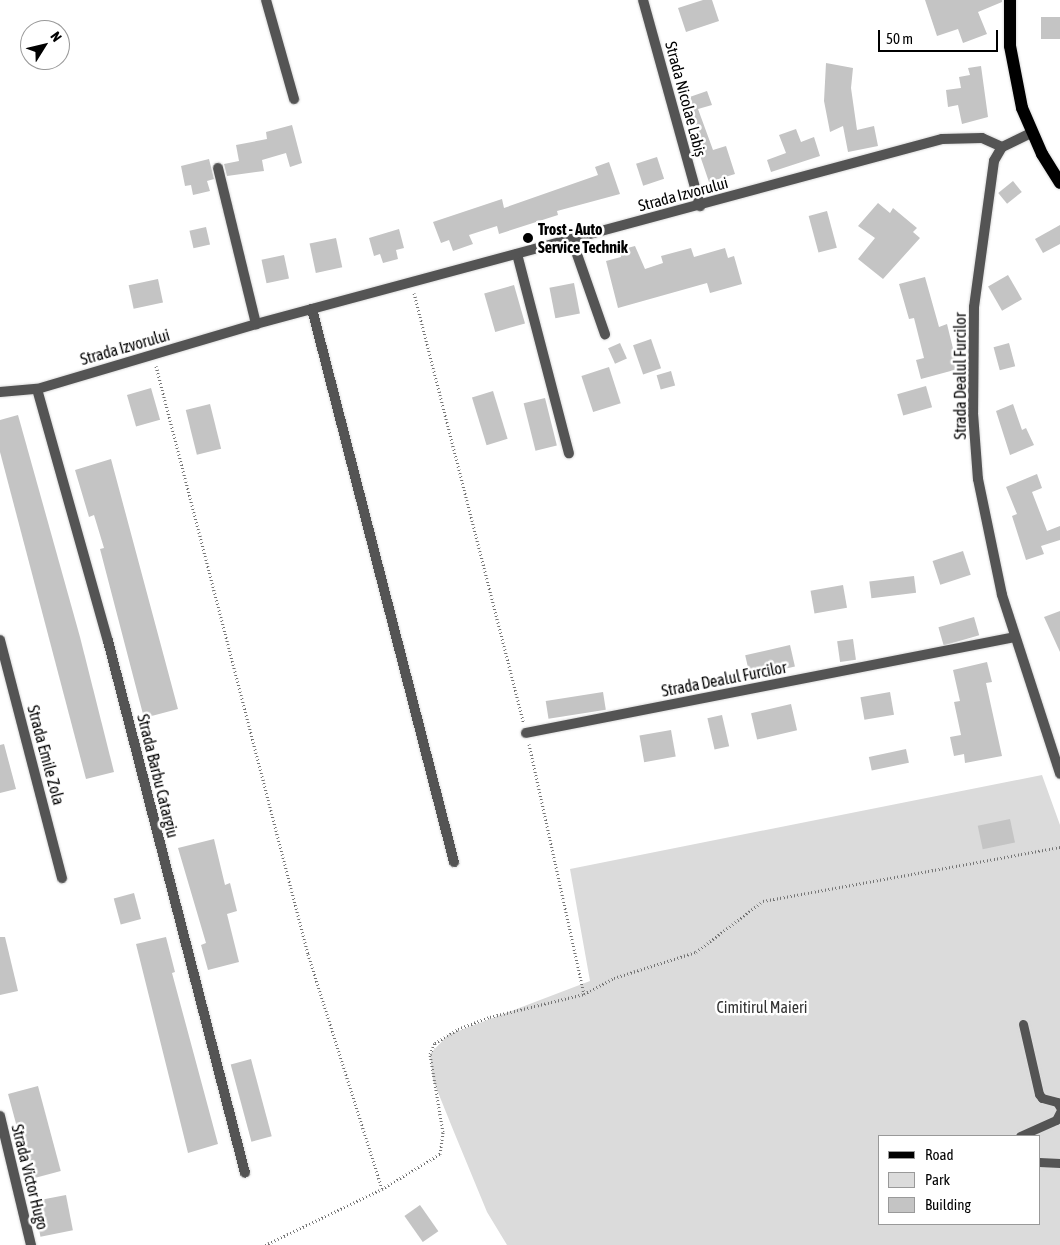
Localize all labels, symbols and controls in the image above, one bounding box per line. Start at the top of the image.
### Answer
north arrow [20,20,70,70]
scale bar [880,20,1000,52]
text: N [47,29,65,45]
text: 50 m [886,30,913,47]
street label: Strada Nicolae Labiș [661,39,711,159]
street label: Strada Izvorului [636,173,730,215]
place label: Trost - Auto Service Technik [538,219,628,257]
marker: Trost - Auto Service Technik [522,232,534,244]
street label: Strada Dealul Furcilor [950,312,970,440]
street label: Strada Izvorului [78,325,172,369]
street label: Strada Dealul Furcilor [660,657,788,701]
street label: Strada Emile Zola [23,703,69,807]
street label: Strada Barbu Catargiu [133,712,183,840]
park label: Cimitirul Maieri [717,997,807,1017]
street label: Strada Victor Hugo [8,1122,52,1232]
legend [878,1135,1040,1225]
text: Road [925,1146,954,1163]
text: Park [925,1171,950,1188]
text: Building [925,1196,971,1213]

